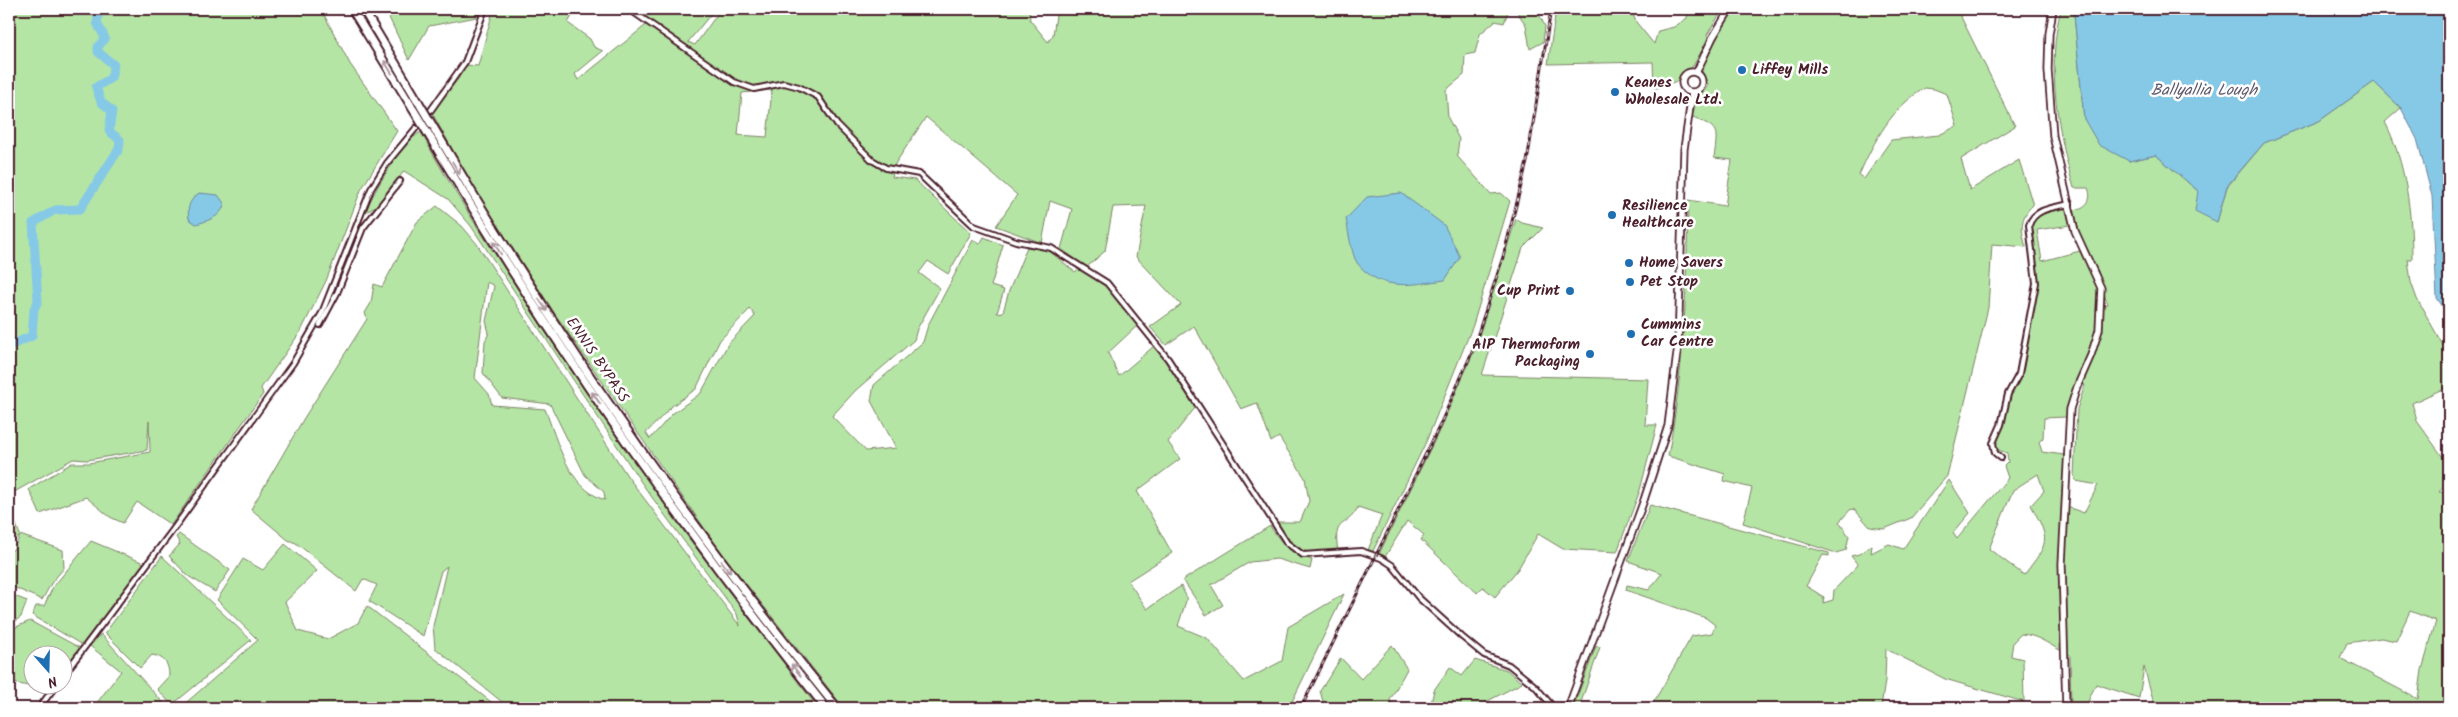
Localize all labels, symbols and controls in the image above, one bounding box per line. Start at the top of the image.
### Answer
place label: Liffey Mills [1752,58,1828,82]
one-way arrow [382,60,392,74]
marker: Liffey Mills [1736,64,1748,76]
place label: Keanes Wholesale Ltd. [1625,71,1722,112]
water label: Ballyallia Lough [2151,78,2258,103]
marker: Keanes Wholesale Ltd. [1609,86,1621,98]
one-way arrow [452,160,462,174]
place label: Resilience Healthcare [1622,194,1694,235]
marker: Resilience Healthcare [1606,209,1618,221]
one-way arrow [492,241,502,255]
place label: Home Savers [1639,251,1723,275]
marker: Home Savers [1623,257,1635,269]
place label: Pet Stop [1640,270,1698,294]
marker: Pet Stop [1624,276,1636,288]
place label: Cup Print [1497,279,1560,303]
marker: Cup Print [1564,285,1576,297]
one-way arrow [539,297,549,311]
street label: ENNIS BYPASS [559,312,635,408]
place label: Cummins Car Centre [1641,313,1714,354]
marker: Cummins Car Centre [1625,328,1637,340]
place label: AIP Thermoform Packaging [1472,333,1580,374]
marker: AIP Thermoform Packaging [1584,348,1596,360]
one-way arrow [591,392,602,405]
one-way arrow [721,560,732,573]
north arrow [22,644,72,694]
one-way arrow [790,664,801,677]
text: N [44,669,60,693]

